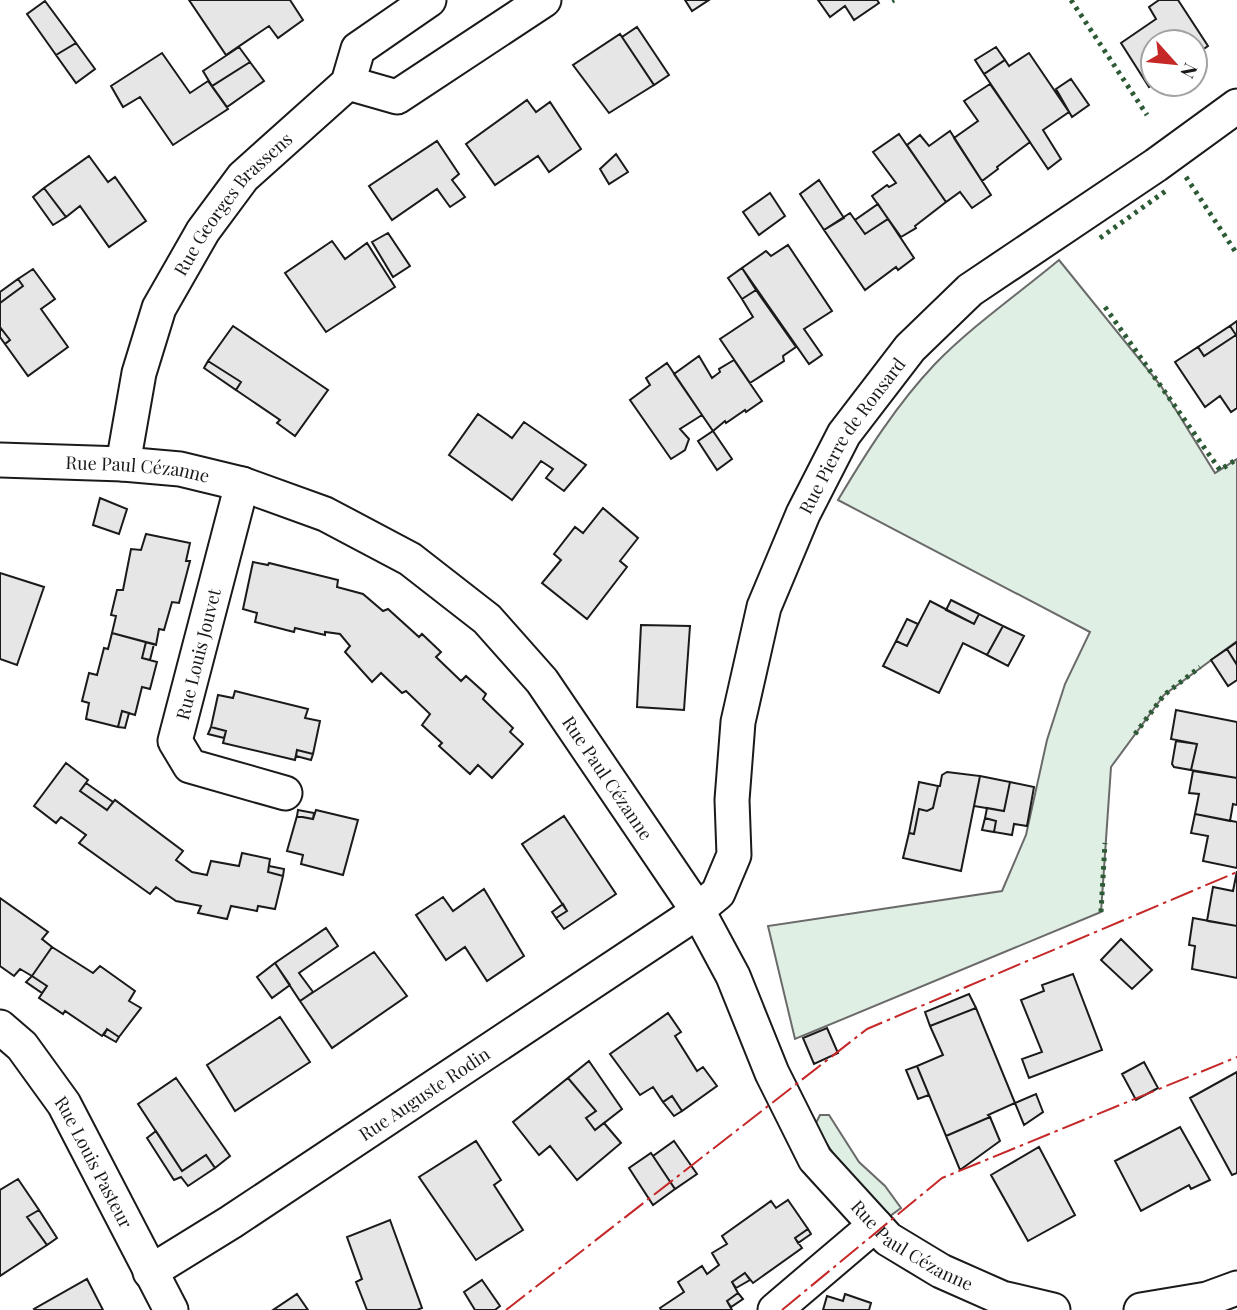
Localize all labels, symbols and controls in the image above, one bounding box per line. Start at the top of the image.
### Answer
north arrow [1139,28,1209,98]
text: N [1175,59,1205,83]
street label: Rue Georges Brassens [168,127,297,280]
street label: Rue Pierre de Ronsard [793,352,911,518]
street label: Rue Paul Cézanne [65,450,212,488]
street label: Rue Louis Jouvet [170,585,226,722]
street label: Rue Paul Cézanne [557,711,658,845]
street label: Rue Auguste Rodin [354,1041,494,1146]
street label: Rue Louis Pasteur [50,1091,138,1232]
street label: Rue Paul Cézanne [846,1195,977,1296]

